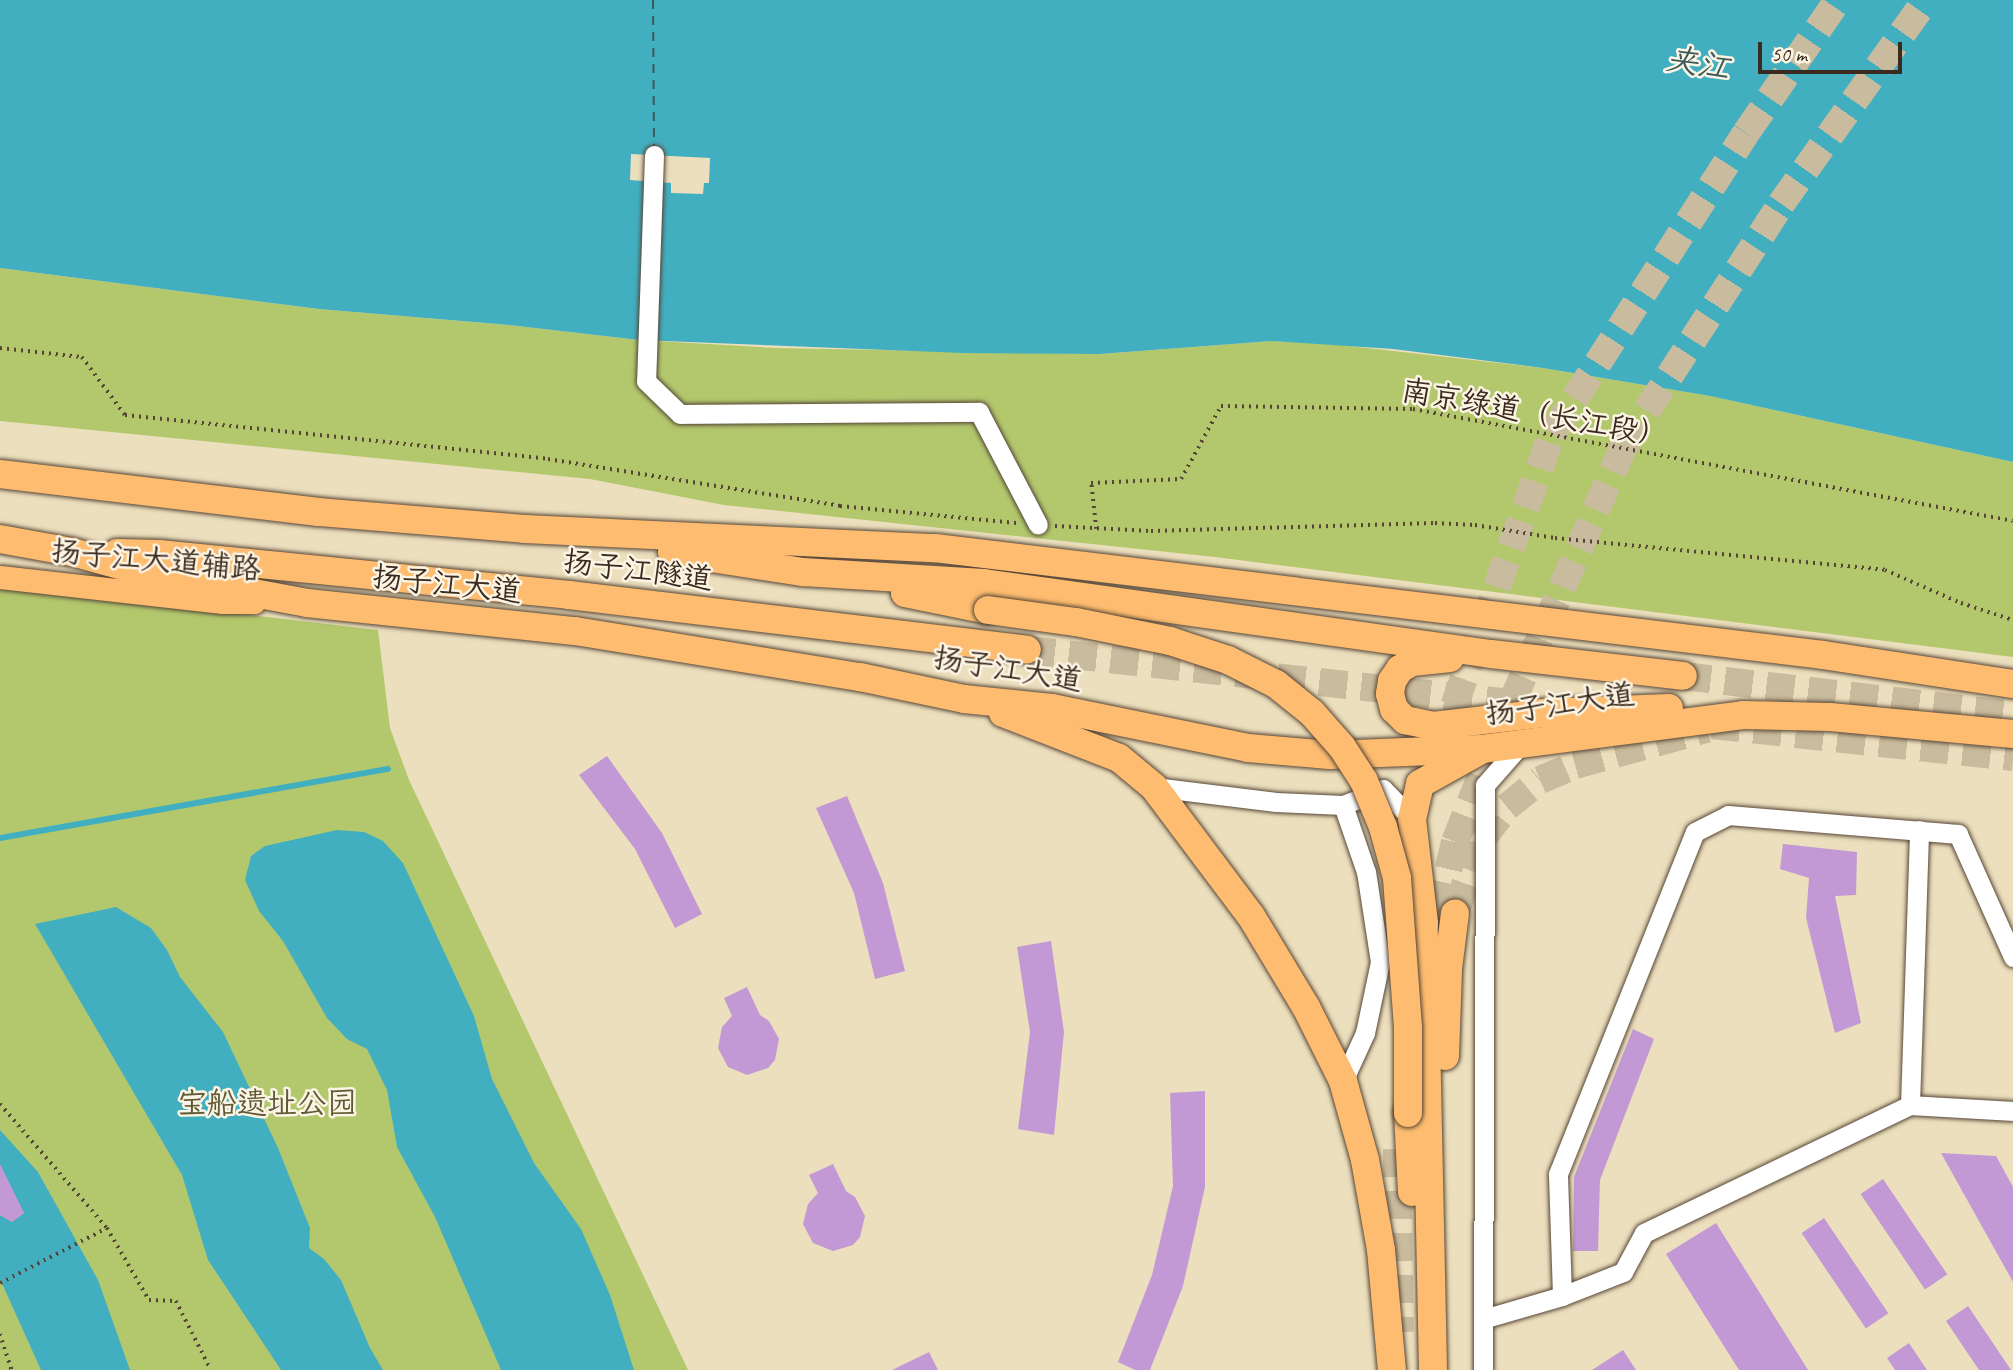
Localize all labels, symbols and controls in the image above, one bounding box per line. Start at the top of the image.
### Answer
scale bar [1761,28,1904,72]
water label: 夹江 [1663,40,1733,88]
text: 50 m [1771,41,1807,67]
street label: 南京绿道（长江段） [1399,372,1671,454]
street label: 扬子江大道辅路 [50,533,262,587]
street label: 扬子江隧道 [561,543,715,597]
street label: 扬子江大道 [371,558,523,610]
street label: 扬子江大道 [931,639,1085,699]
street label: 扬子江大道 [1483,676,1637,732]
park label: 宝船遗址公园 [177,1085,357,1121]

